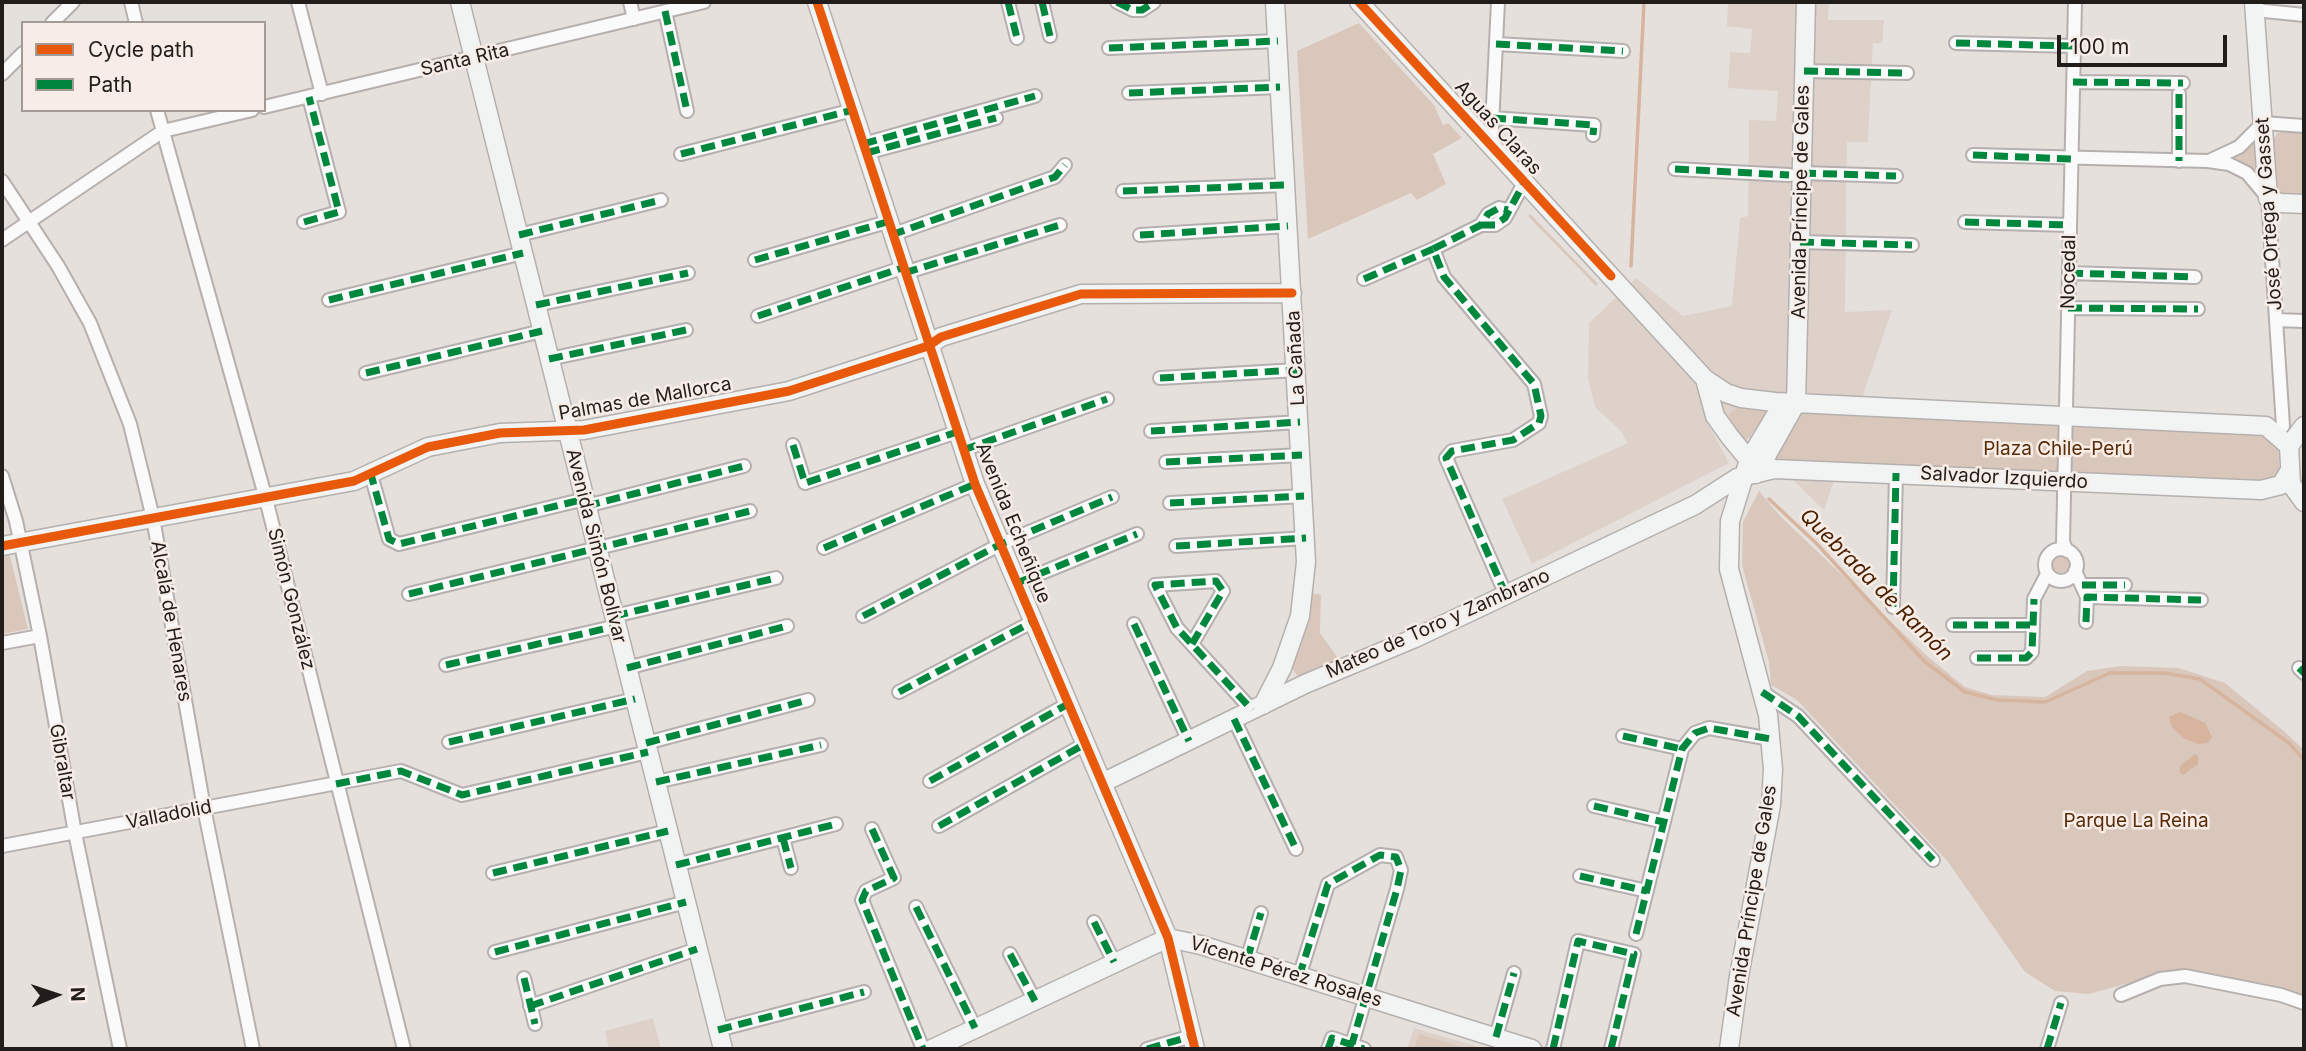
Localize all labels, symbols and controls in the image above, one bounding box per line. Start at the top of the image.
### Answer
legend [21,21,266,112]
scale bar [2061,21,2231,65]
text: 100 m [2070,34,2129,59]
text: Cycle path [88,37,194,62]
street label: Santa Rita [418,39,512,81]
text: Path [88,72,133,97]
street label: Aguas Claras [1450,76,1546,180]
street label: Avenida Príncipe de Gales [1788,85,1814,319]
street label: José Ortega y Gasset [2251,117,2287,311]
street label: Nocedal [2057,235,2081,309]
street label: La Cañada [1282,310,1310,406]
street label: Palmas de Mallorca [557,373,733,425]
park label: Plaza Chile-Perú [1983,438,2133,460]
street label: Avenida Echeñique [970,439,1056,607]
street label: Avenida Simón Bolívar [561,446,631,646]
street label: Salvador Izquierdo [1919,462,2089,494]
water label: Quebrada de Ramón [1794,503,1958,667]
street label: Simón González [262,526,320,672]
street label: Alcalá de Henares [146,539,196,703]
street label: Mateo de Toro y Zambrano [1322,564,1554,684]
street label: Gibraltar [44,722,80,802]
street label: Avenida Príncipe de Gales [1722,784,1782,1018]
street label: Valladolid [124,796,214,834]
park label: Parque La Reina [2063,810,2209,832]
street label: Vicente Pérez Rosales [1187,932,1385,1012]
north arrow [21,960,91,1030]
text: N [66,987,89,1002]

